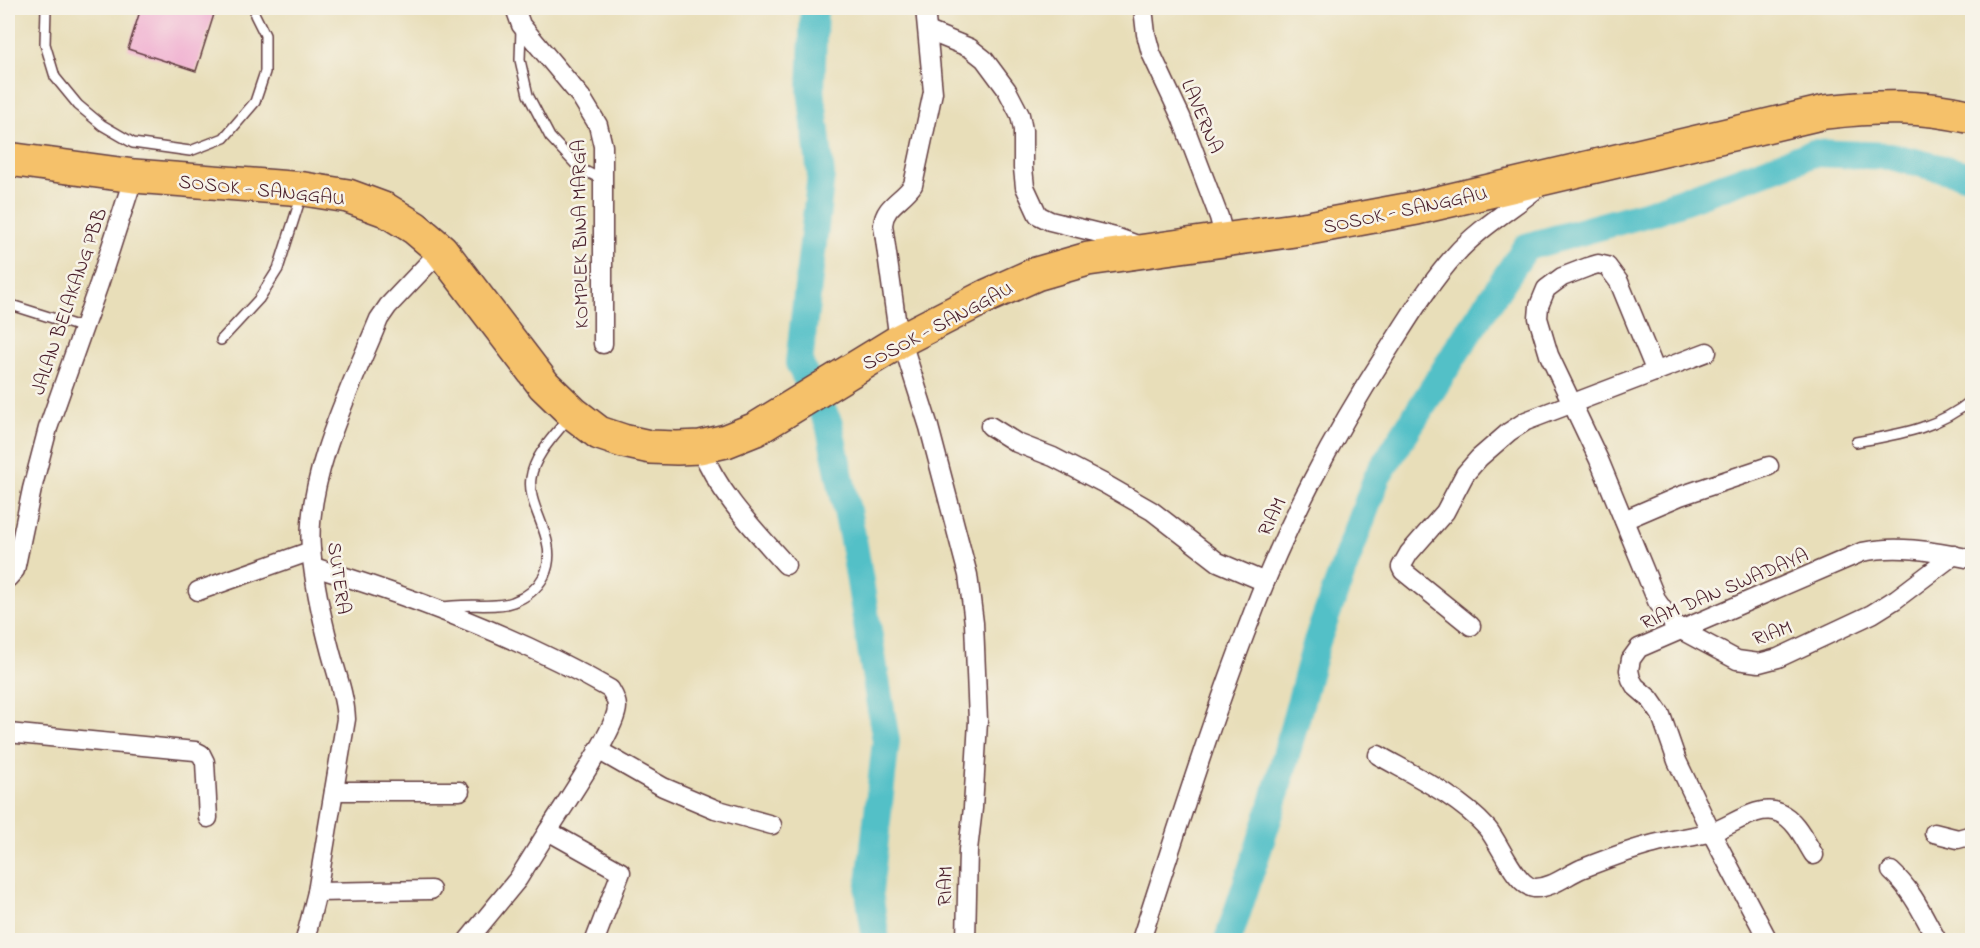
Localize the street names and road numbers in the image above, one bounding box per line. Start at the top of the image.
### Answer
street label: LAVERNA [1172,75,1229,159]
street label: KOMPLEK BINA MARGA [565,139,598,329]
street label: SOSOK - SANGGAU [177,168,346,215]
street label: SOSOK - SANGGAU [1321,180,1490,243]
street label: JALAN BELAKANG PBB [25,204,116,399]
street label: SOSOK - SANGGAU [858,275,1019,379]
street label: RIAM [1251,493,1295,542]
street label: SUTERA [318,540,357,616]
street label: RIAM DAN SWADAYA [1637,542,1811,634]
street label: RIAM [1749,614,1795,650]
street label: RIAM [931,865,962,907]

